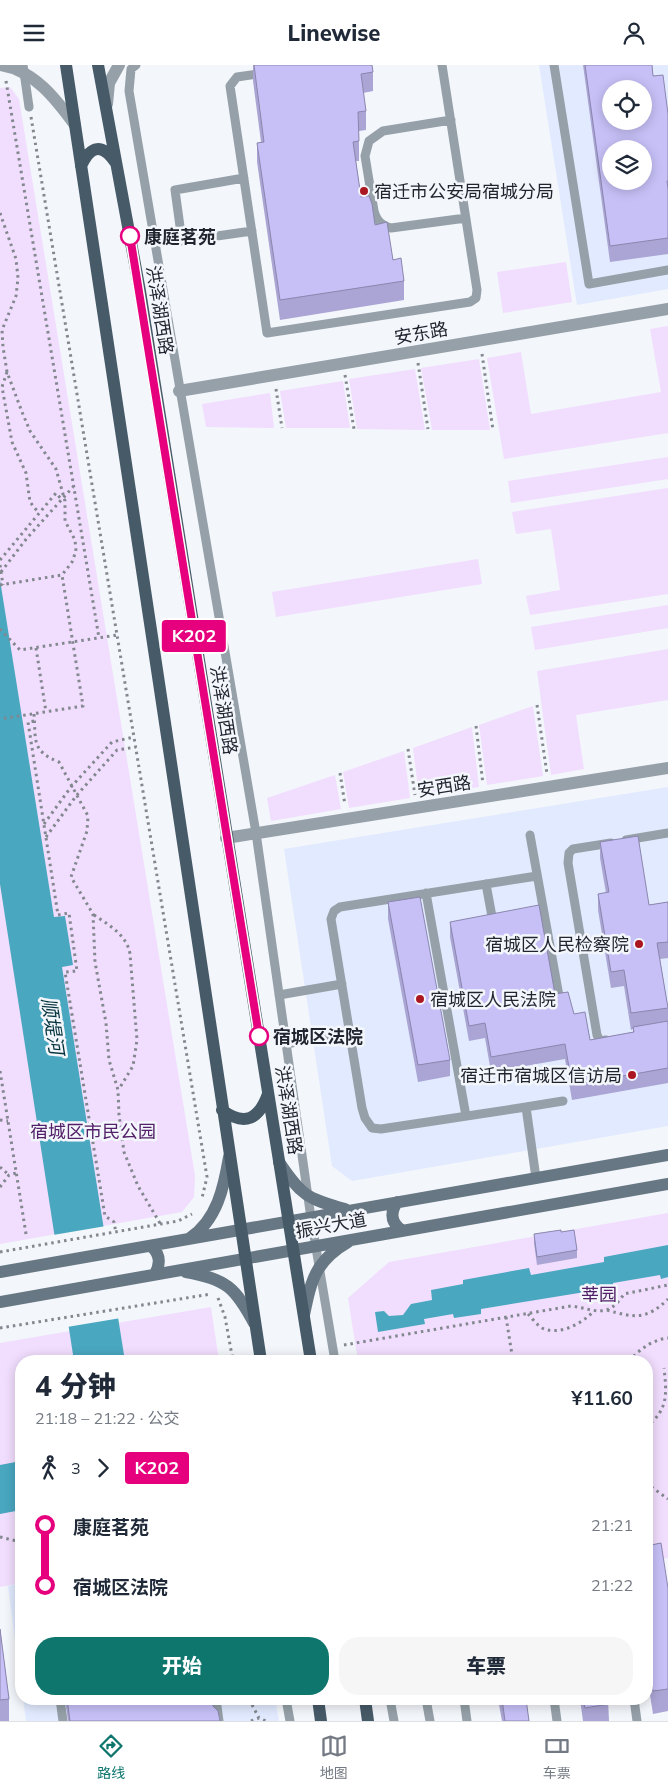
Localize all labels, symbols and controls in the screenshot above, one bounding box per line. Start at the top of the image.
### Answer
icon: menu [20,19,48,47]
text: Linewise [288,19,380,47]
icon: person [620,19,648,47]
map controls [602,80,652,190]
button: locate [602,80,652,130]
button: layers [602,140,652,190]
place label: 宿迁市公安局宿城分局 [374,180,554,203]
marker: 宿迁市公安局宿城分局 [358,185,370,197]
place label: 康庭茗苑 [144,225,216,248]
marker: 康庭茗苑 [120,226,140,246]
street label: 洪泽湖西路 [142,264,178,356]
street label: 安东路 [392,317,450,349]
line badge: K202 [159,620,229,652]
text: K202 [172,624,216,647]
street label: 洪泽湖西路 [206,664,242,756]
street label: 安西路 [416,770,472,802]
place label: 宿城区人民检察院 [485,933,629,956]
marker: 宿城区人民检察院 [633,938,645,950]
place label: 宿城区人民法院 [430,988,556,1011]
marker: 宿城区人民法院 [414,993,426,1005]
water label: 顺堤河 [37,996,70,1060]
place label: 宿城区法院 [273,1025,363,1048]
marker: 宿城区法院 [249,1026,269,1046]
street label: 洪泽湖西路 [271,1064,307,1156]
place label: 宿迁市宿城区信访局 [460,1064,622,1087]
marker: 宿迁市宿城区信访局 [626,1069,638,1081]
park label: 宿城区市民公园 [30,1120,156,1143]
street label: 振兴大道 [294,1207,368,1243]
park label: 莘园 [581,1283,617,1306]
text: 4 分钟 [35,1368,116,1403]
text: ¥11.60 [571,1386,633,1410]
text: 21:18 – 21:22 · 公交 [35,1408,180,1428]
icon: walk [35,1454,63,1482]
icon: forward [89,1454,117,1482]
text: K202 [135,1456,179,1479]
text: 3 [71,1458,81,1478]
text: 康庭茗苑 [73,1515,149,1539]
text: 21:21 [591,1515,633,1535]
text: 宿城区法院 [73,1575,168,1599]
text: 21:22 [591,1575,633,1595]
button: 开始 [35,1637,329,1695]
button: 车票 [339,1637,633,1695]
tab: 路线 [97,1732,125,1782]
tab: 地图 [320,1732,348,1782]
tab: 车票 [543,1732,571,1782]

